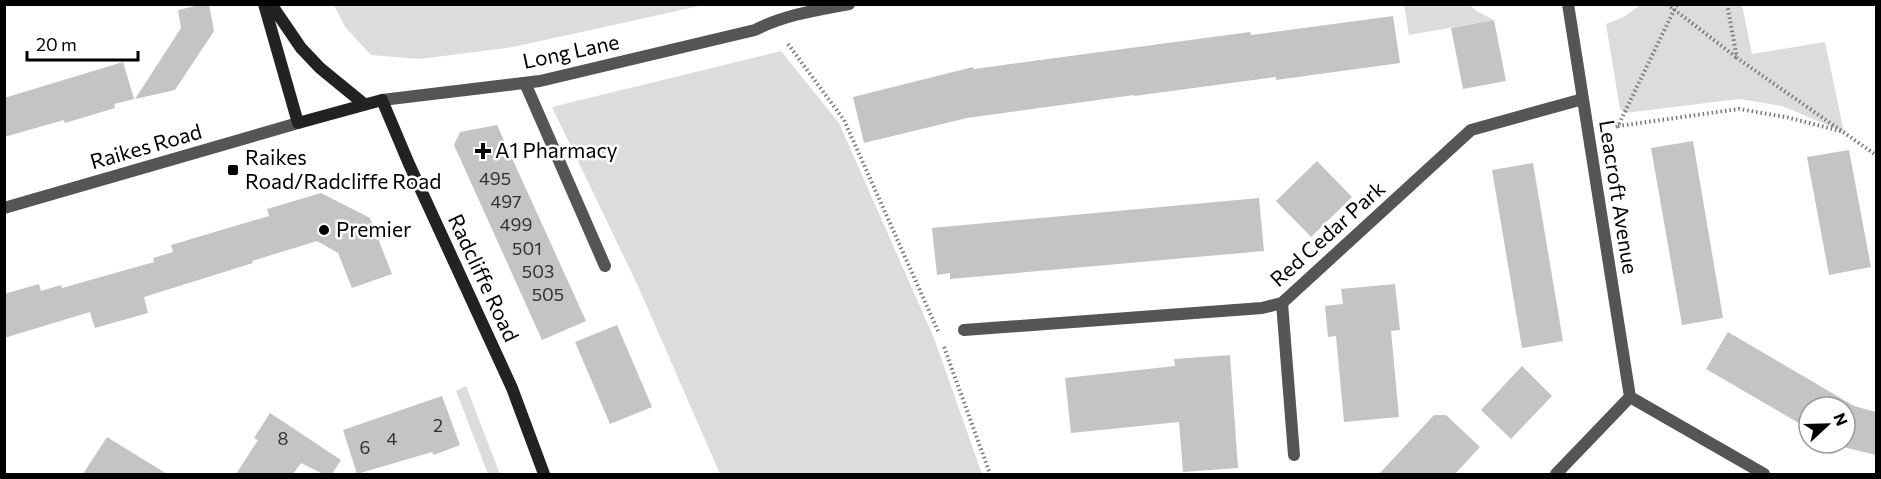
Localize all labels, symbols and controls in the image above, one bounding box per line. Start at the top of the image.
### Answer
scale bar [27,24,138,62]
street label: Long Lane [520,28,621,73]
text: 20 m [36,33,77,55]
street label: Raikes Road [87,118,204,173]
street label: Leacroft Avenue [1595,118,1644,276]
place label: A1 Pharmacy [495,137,618,162]
place label: Raikes Road/Radcliffe Road [245,144,441,193]
marker: A1 Pharmacy [476,144,490,158]
marker: Raikes Road/Radcliffe Road [226,163,240,177]
house number: 495 [479,167,511,189]
street label: Red Cedar Park [1265,175,1389,291]
house number: 497 [490,190,522,212]
street label: Radcliffe Road [444,210,525,345]
house number: 499 [500,213,532,235]
place label: Premier [336,216,411,241]
marker: Premier [317,223,331,237]
house number: 501 [512,237,542,259]
house number: 503 [522,260,554,282]
house number: 505 [532,283,564,305]
north arrow [1797,395,1857,455]
text: N [1830,410,1852,428]
house number: 2 [433,414,443,436]
house number: 8 [278,427,289,449]
house number: 4 [387,427,398,449]
house number: 6 [360,436,370,458]

